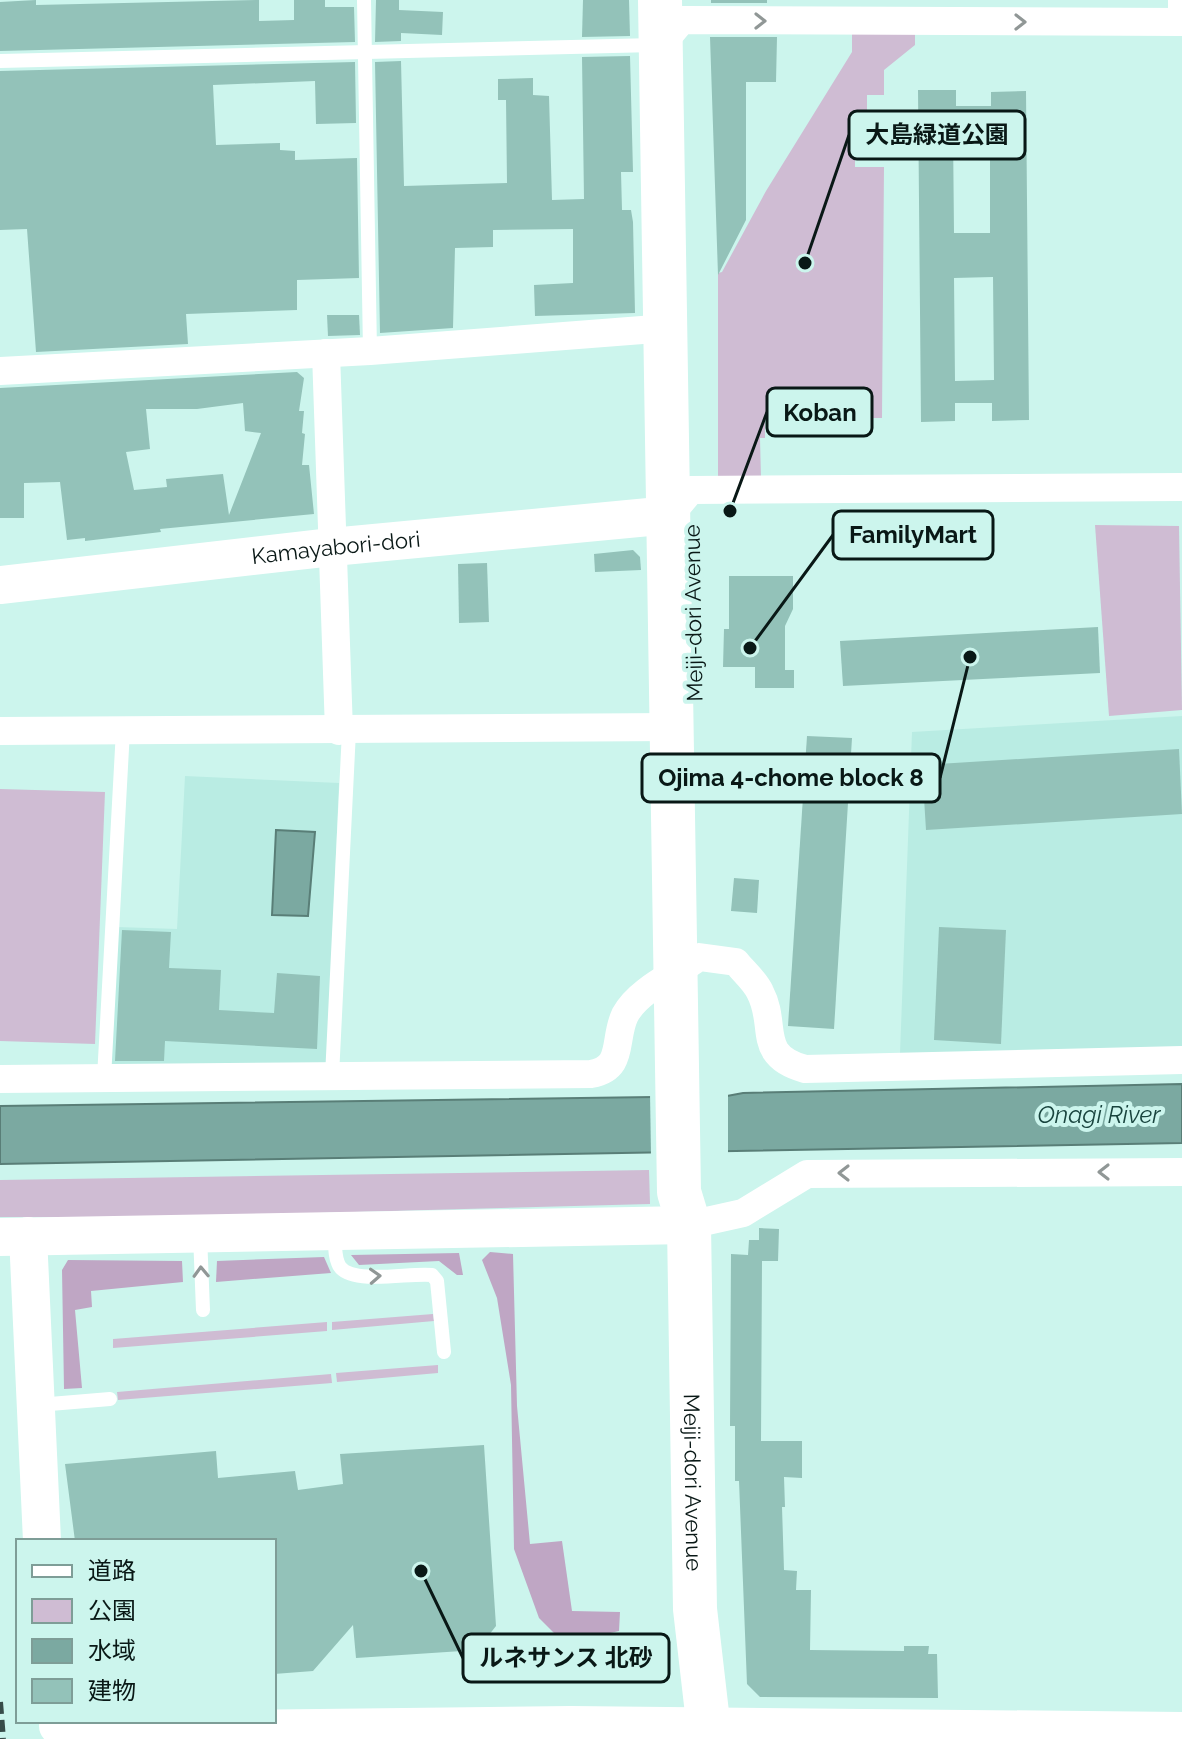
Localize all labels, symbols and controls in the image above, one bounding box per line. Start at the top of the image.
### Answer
one-way arrow [754,12,767,30]
one-way arrow [1014,13,1027,31]
callout: 大島緑道公園 [849,111,1025,159]
text: 大島緑道公園 [865,120,1009,149]
callout: Koban [767,388,872,436]
text: Koban [783,398,857,427]
callout: FamilyMart [833,511,993,559]
text: FamilyMart [849,520,977,549]
street label: Meiji-dori Avenue [678,524,708,702]
street label: Kamayabori-dori [250,526,421,569]
callout: Ojima 4-chome block 8 [642,754,940,802]
text: Ojima 4-chome block 8 [658,763,924,792]
water label: Onagi River [1037,1100,1161,1129]
one-way arrow [1097,1163,1110,1181]
one-way arrow [837,1164,850,1182]
one-way arrow [193,1265,210,1278]
one-way arrow [369,1268,382,1285]
street label: Meiji-dori Avenue [679,1393,707,1571]
legend [16,1539,276,1723]
text: 道路 [88,1556,136,1585]
text: 公園 [88,1596,136,1625]
callout: ルネサンス 北砂 [463,1634,669,1682]
text: 水域 [88,1636,136,1665]
text: ルネサンス 北砂 [479,1643,653,1672]
text: 建物 [88,1676,136,1705]

